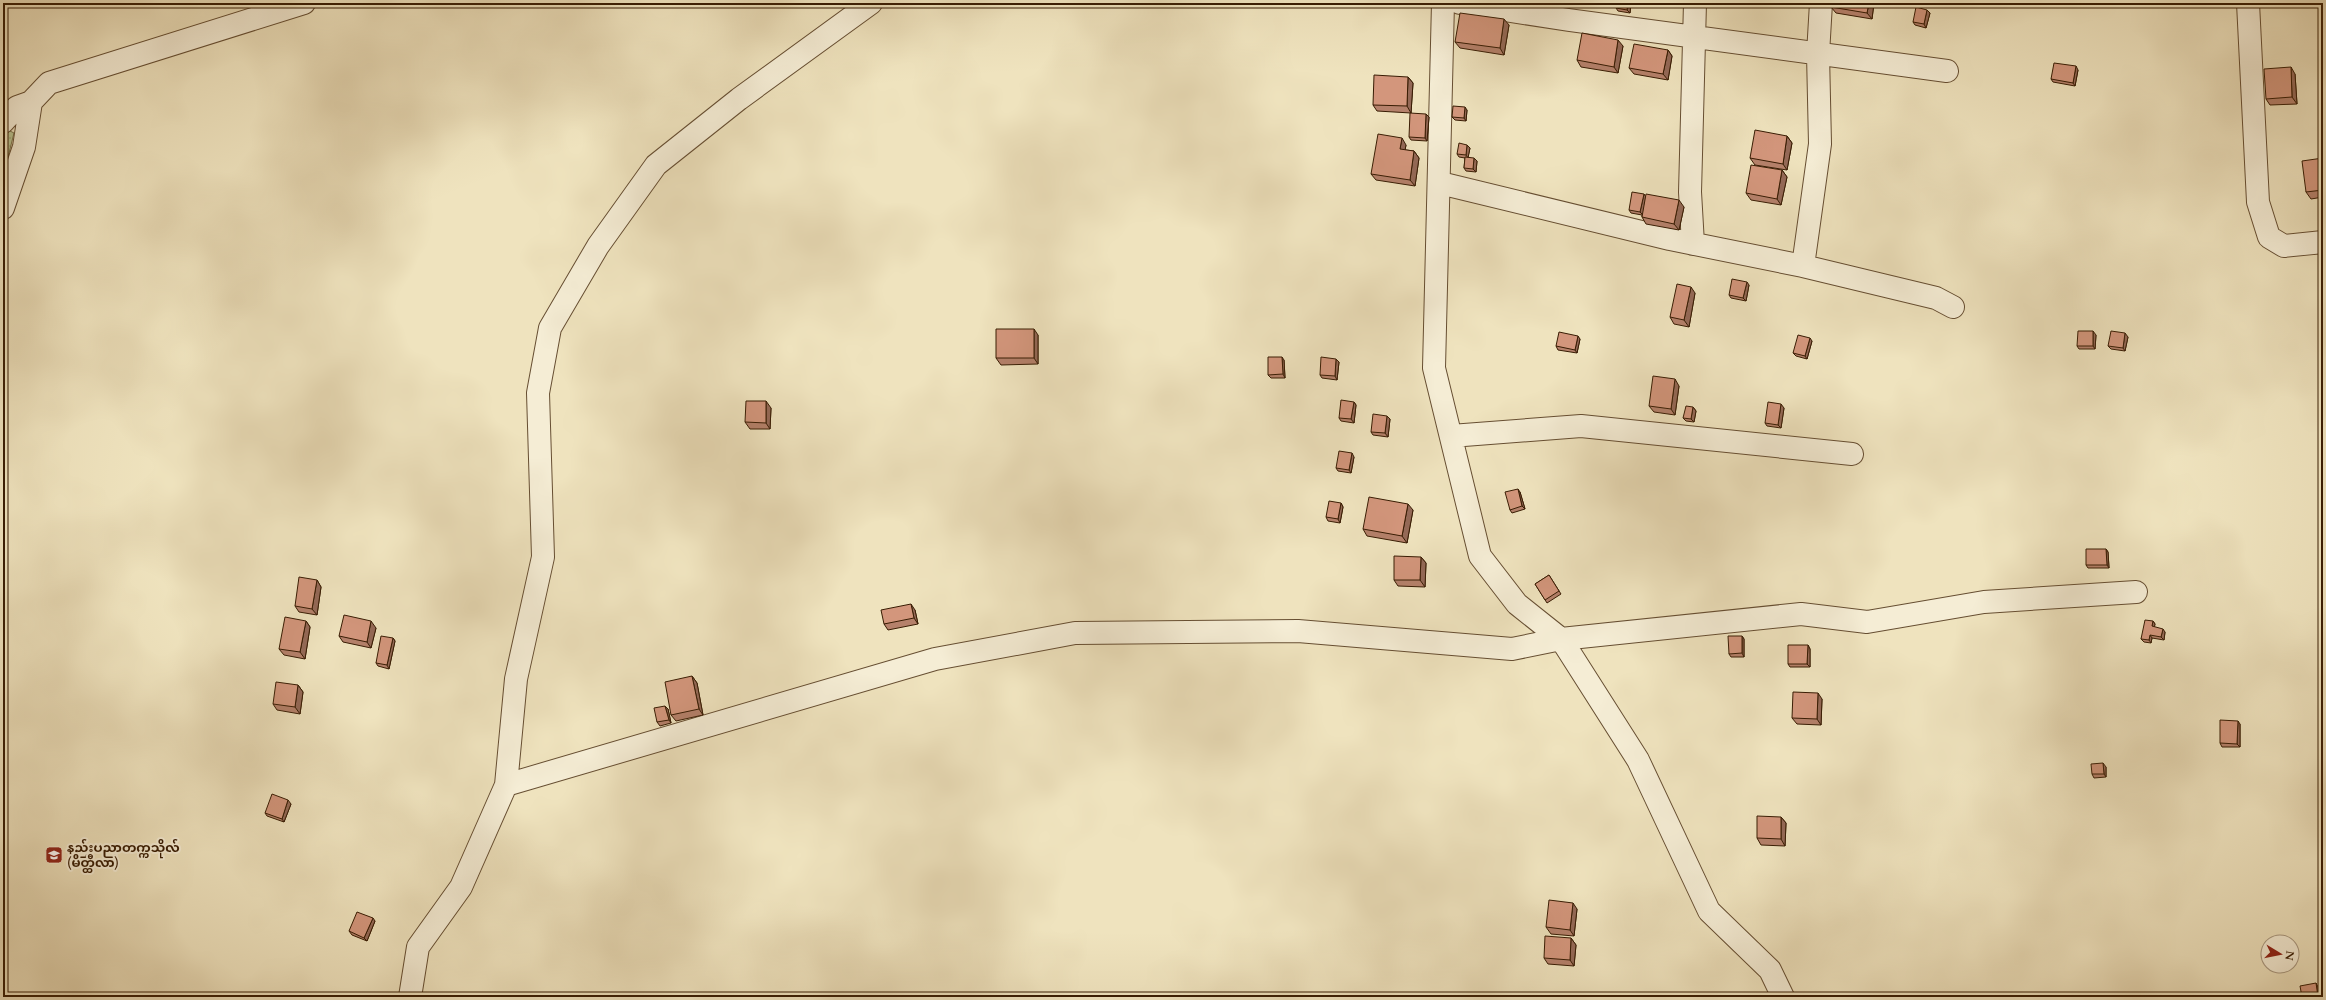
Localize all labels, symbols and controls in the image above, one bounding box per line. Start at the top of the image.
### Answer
place label: နည်းပညာတက္ကသိုလ် (မိတ္ထီလာ) [67,838,180,873]
school or university icon: နည်းပညာတက္ကသိုလ် (မိတ္ထီလာ) [44,845,64,865]
north arrow [2260,934,2300,974]
text: N [2281,950,2298,962]

